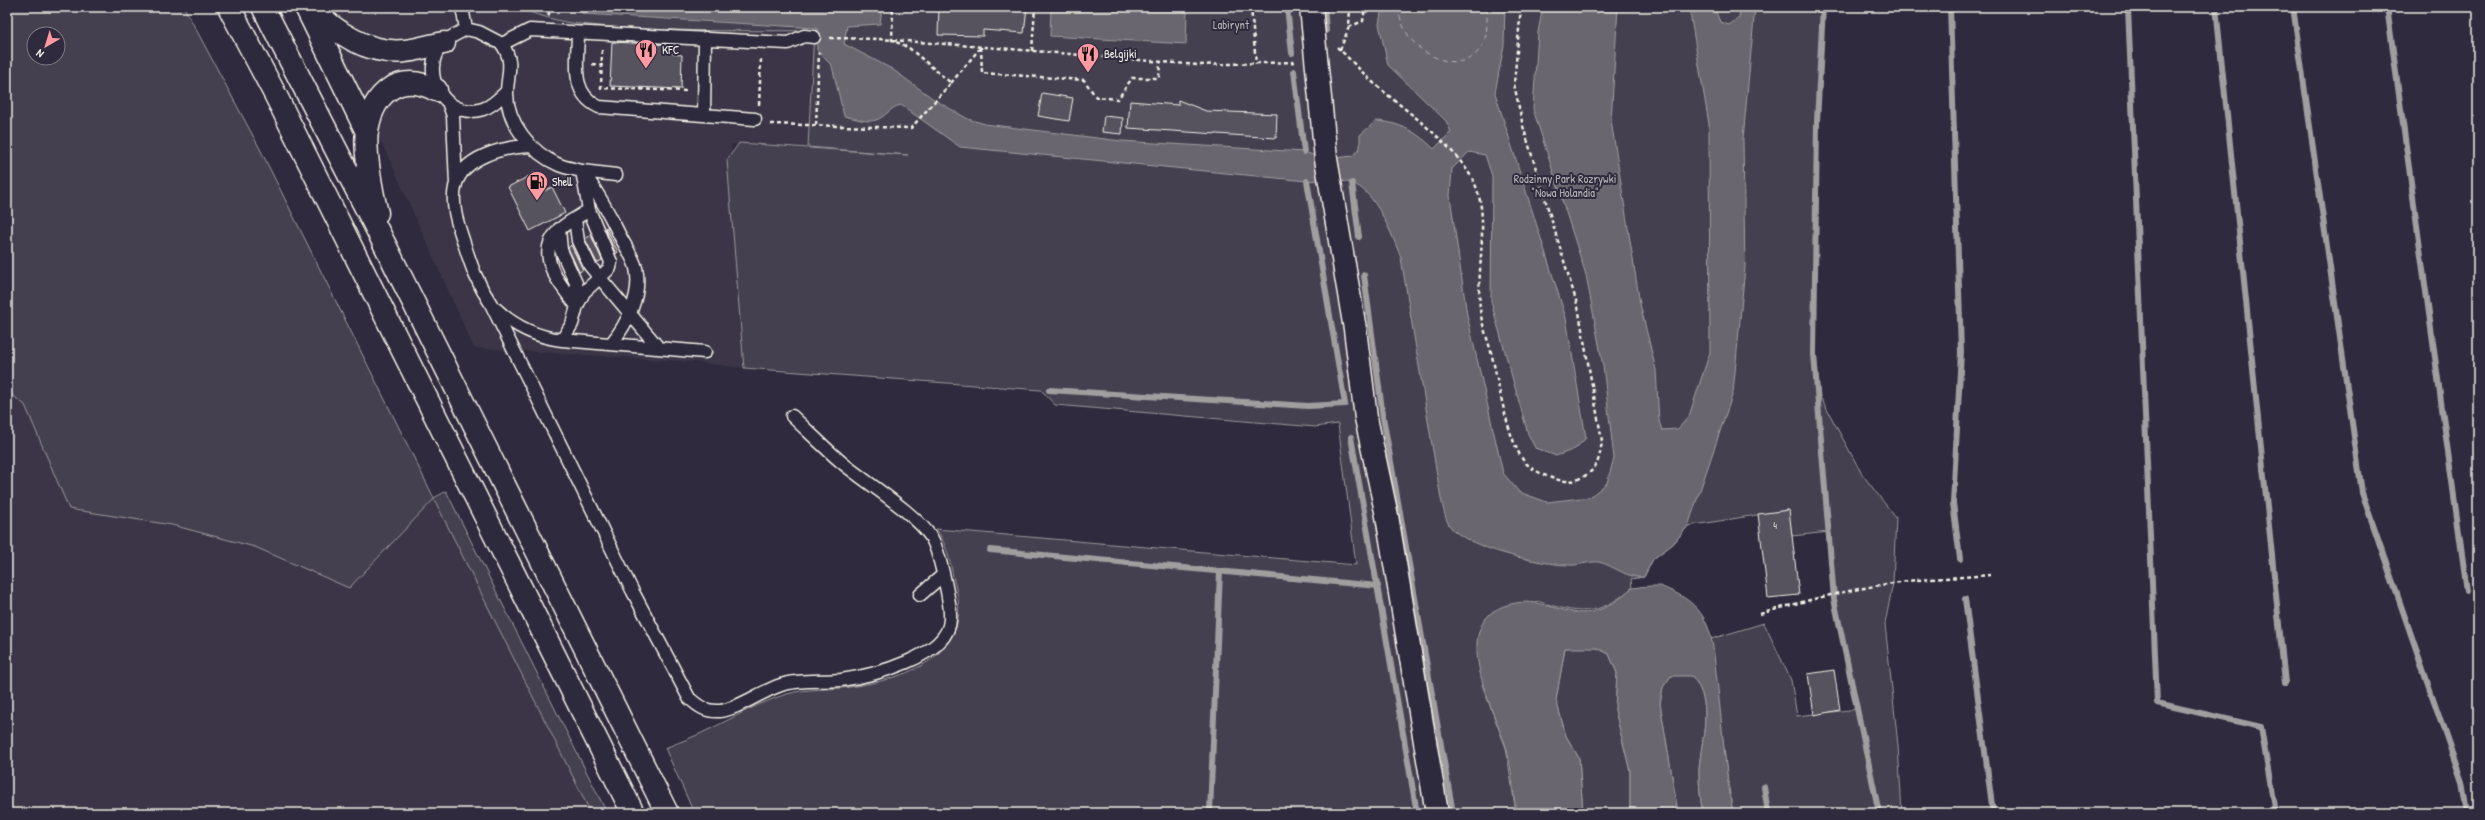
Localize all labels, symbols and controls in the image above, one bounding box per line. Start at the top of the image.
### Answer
park label: Labirynt [1213,16,1250,33]
north arrow [26,26,66,66]
restaurant icon: KFC [633,37,659,70]
place label: KFC [662,41,680,58]
restaurant icon: Belgijki [1075,41,1101,74]
place label: Belgijki [1104,45,1137,62]
text: N [33,46,46,61]
fuel station icon: Shell [524,169,550,202]
park label: Rodzinny Park Rozrywki "Nowa Holandia" [1514,170,1616,201]
place label: Shell [552,173,573,190]
house number: 4 [1773,519,1777,532]

